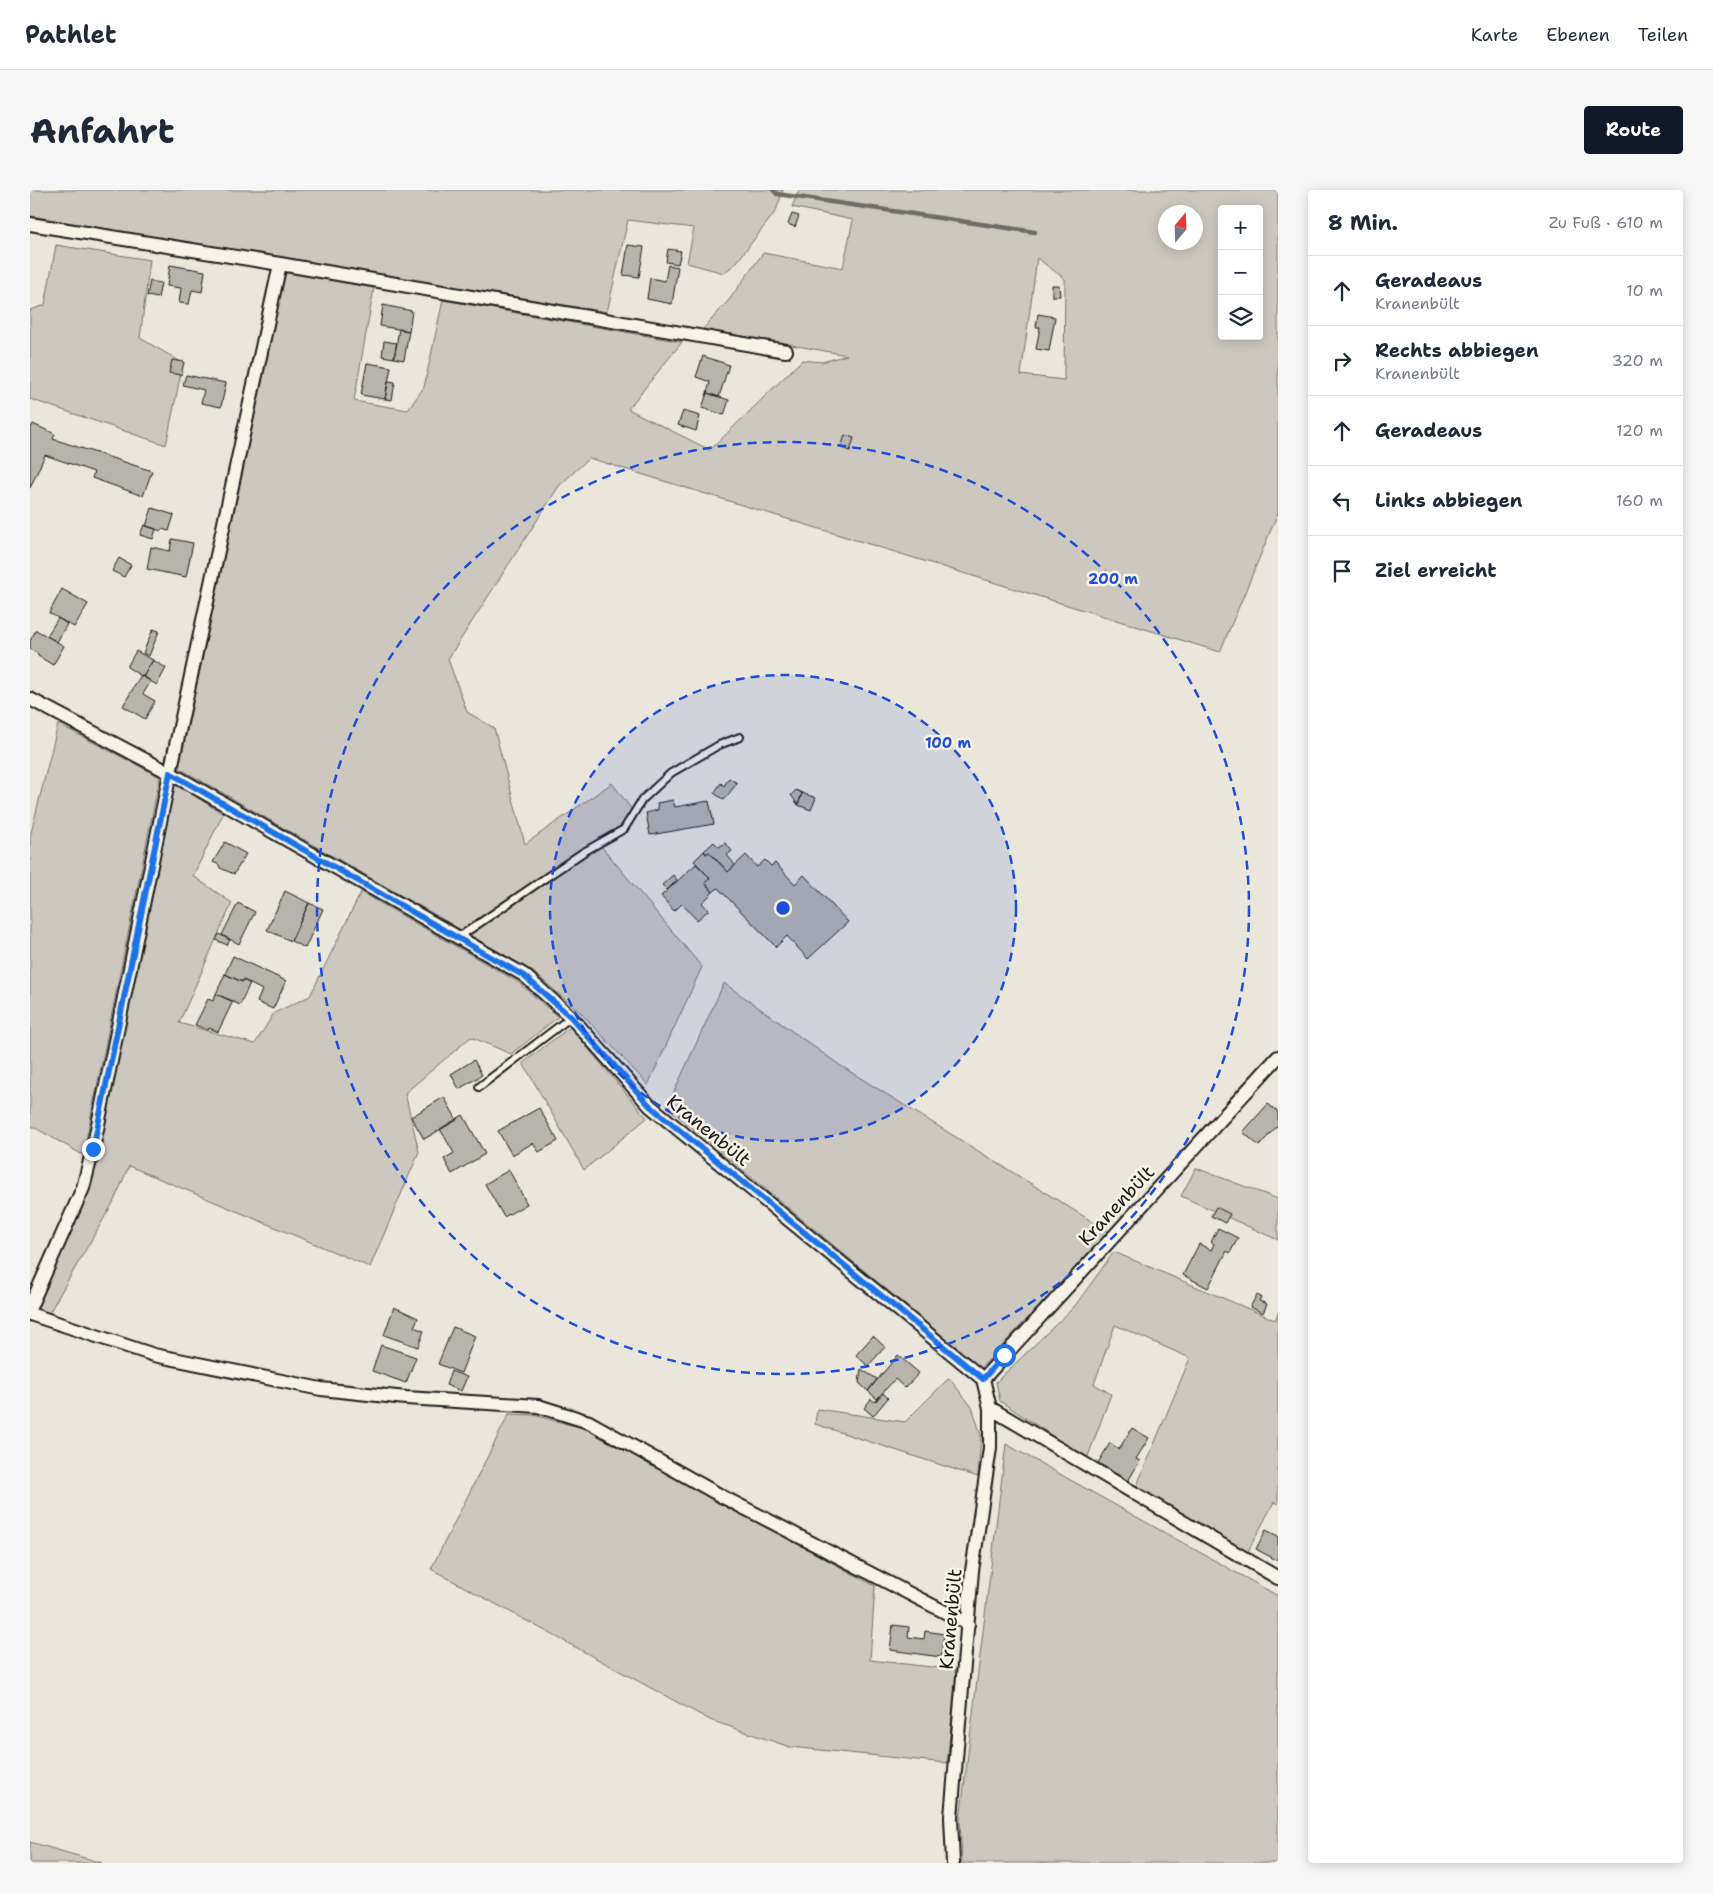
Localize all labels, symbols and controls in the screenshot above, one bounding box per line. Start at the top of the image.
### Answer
text: Pathlet [25,19,116,51]
text: Karte [1471,23,1518,47]
text: Ebenen [1546,23,1610,47]
text: Teilen [1638,23,1688,47]
button: Route [1584,106,1683,154]
text: Anfahrt [30,107,174,154]
north arrow [1158,205,1203,250]
map controls [1218,205,1263,340]
button: + [1218,205,1263,250]
text: 8 Min. [1328,209,1398,237]
text: Zu Fuß · 610 m [1549,212,1663,233]
button: − [1218,250,1263,295]
text: Geradeaus [1375,268,1482,293]
icon: ahead [1328,277,1356,305]
text: 10 m [1626,280,1663,301]
text: Kranenbült [1375,293,1460,314]
button: layers [1218,295,1263,340]
text: Rechts abbiegen [1375,338,1539,363]
icon: right [1328,347,1356,375]
text: 320 m [1612,350,1663,371]
text: Kranenbült [1375,363,1460,384]
icon: ahead [1328,417,1356,445]
text: Geradeaus [1375,418,1482,443]
text: 120 m [1616,420,1663,441]
icon: left [1328,487,1356,515]
text: Links abbiegen [1375,488,1522,513]
text: 160 m [1616,490,1663,511]
icon: arrive [1328,557,1356,585]
text: Ziel erreicht [1375,558,1496,583]
text: 200 m [1088,569,1138,589]
text: 100 m [925,733,971,753]
centre of rings [774,899,792,917]
street label: Kranenbült [662,1089,756,1172]
route end [82,1138,105,1161]
street label: Kranenbült [1073,1160,1160,1251]
route start [993,1344,1016,1367]
street label: Kranenbült [934,1568,967,1670]

